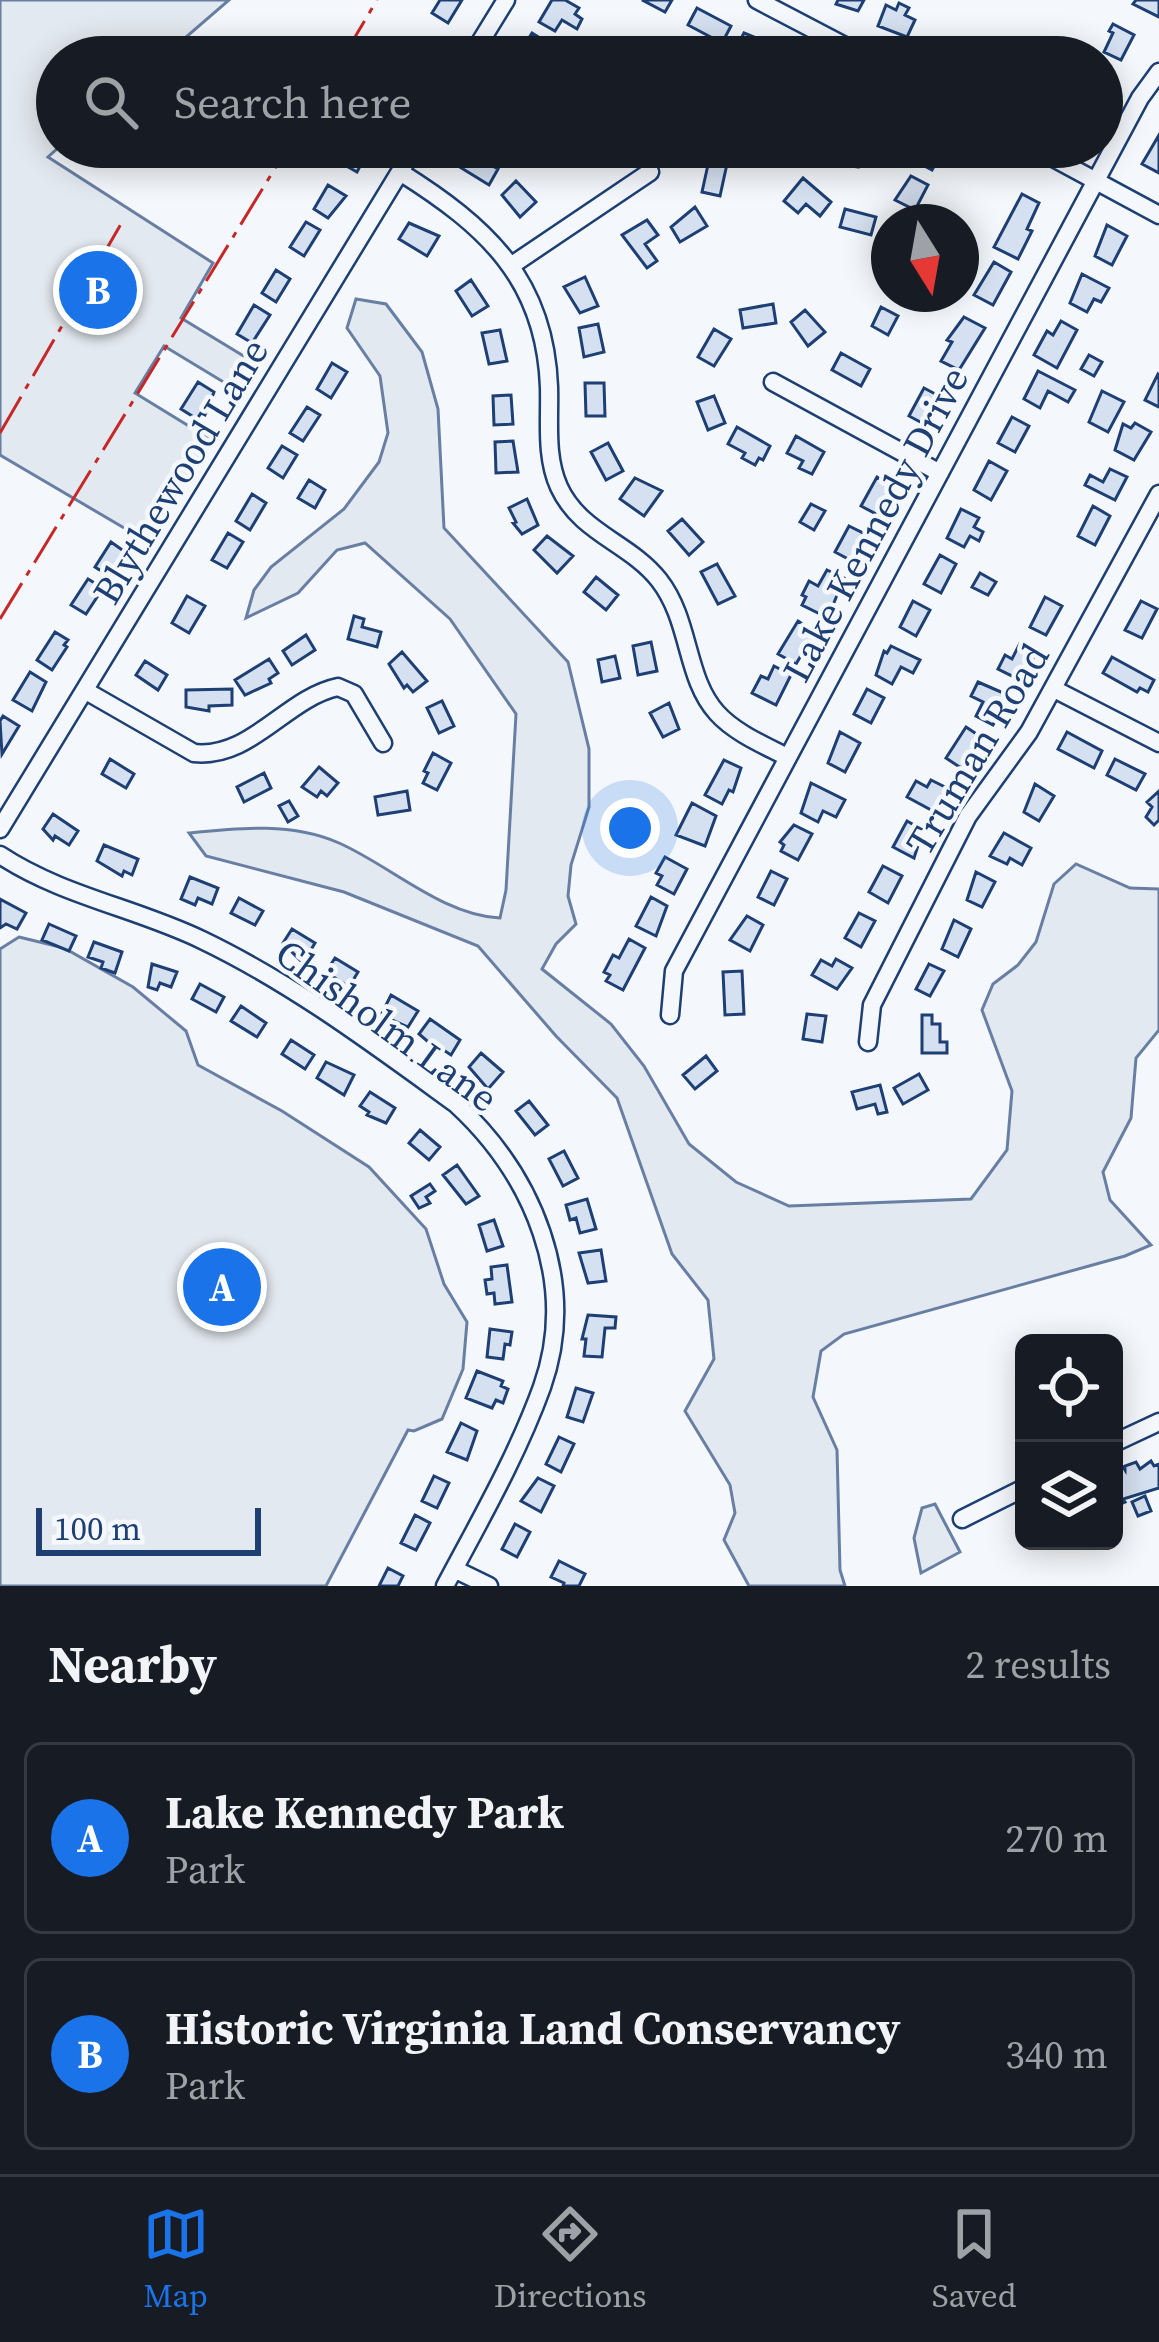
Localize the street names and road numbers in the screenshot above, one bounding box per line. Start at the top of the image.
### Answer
street label: Blythewood Lane [80,329,281,614]
street label: Lake Kennedy Drive [770,357,981,691]
street label: Truman Road [894,634,1061,865]
street label: Chisholm Lane [265,927,509,1124]

